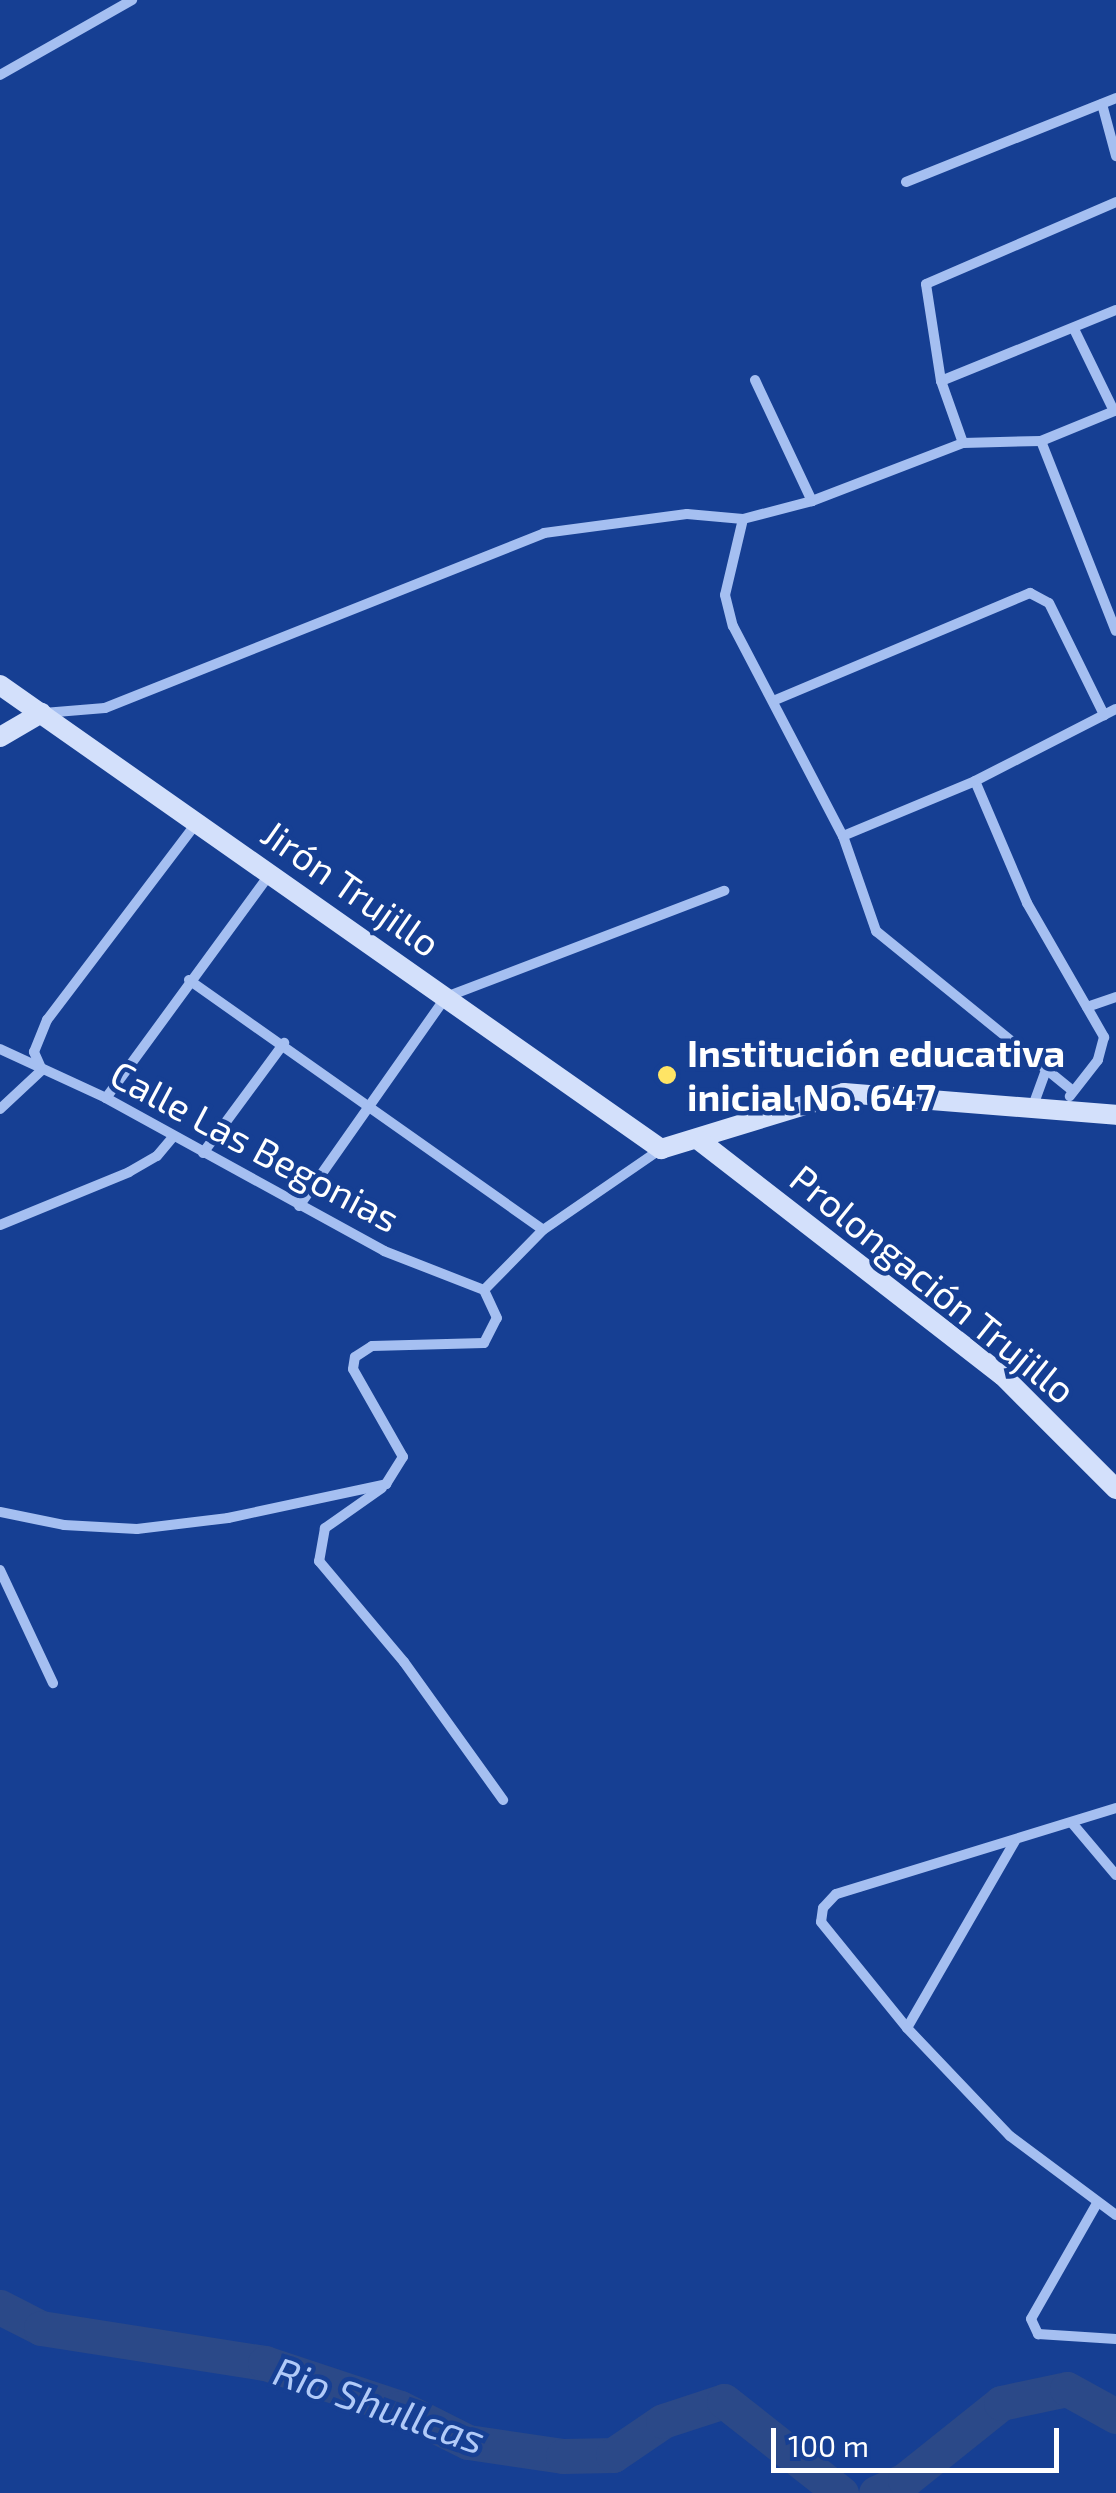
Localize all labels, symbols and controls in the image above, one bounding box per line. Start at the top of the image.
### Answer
street label: Jirón Trujillo [253,810,449,966]
place label: Institución educativa inicial No. 647 [687,1030,1065,1120]
street label: Calle Las Begonias [103,1051,407,1241]
marker: Institución educativa inicial No. 647 [656,1064,678,1086]
street label: Prolongación Trujillo [781,1155,1085,1413]
water label: Rio Shullcas [268,2346,492,2462]
scale bar [776,2408,1064,2470]
text: 100 m [788,2427,869,2463]

